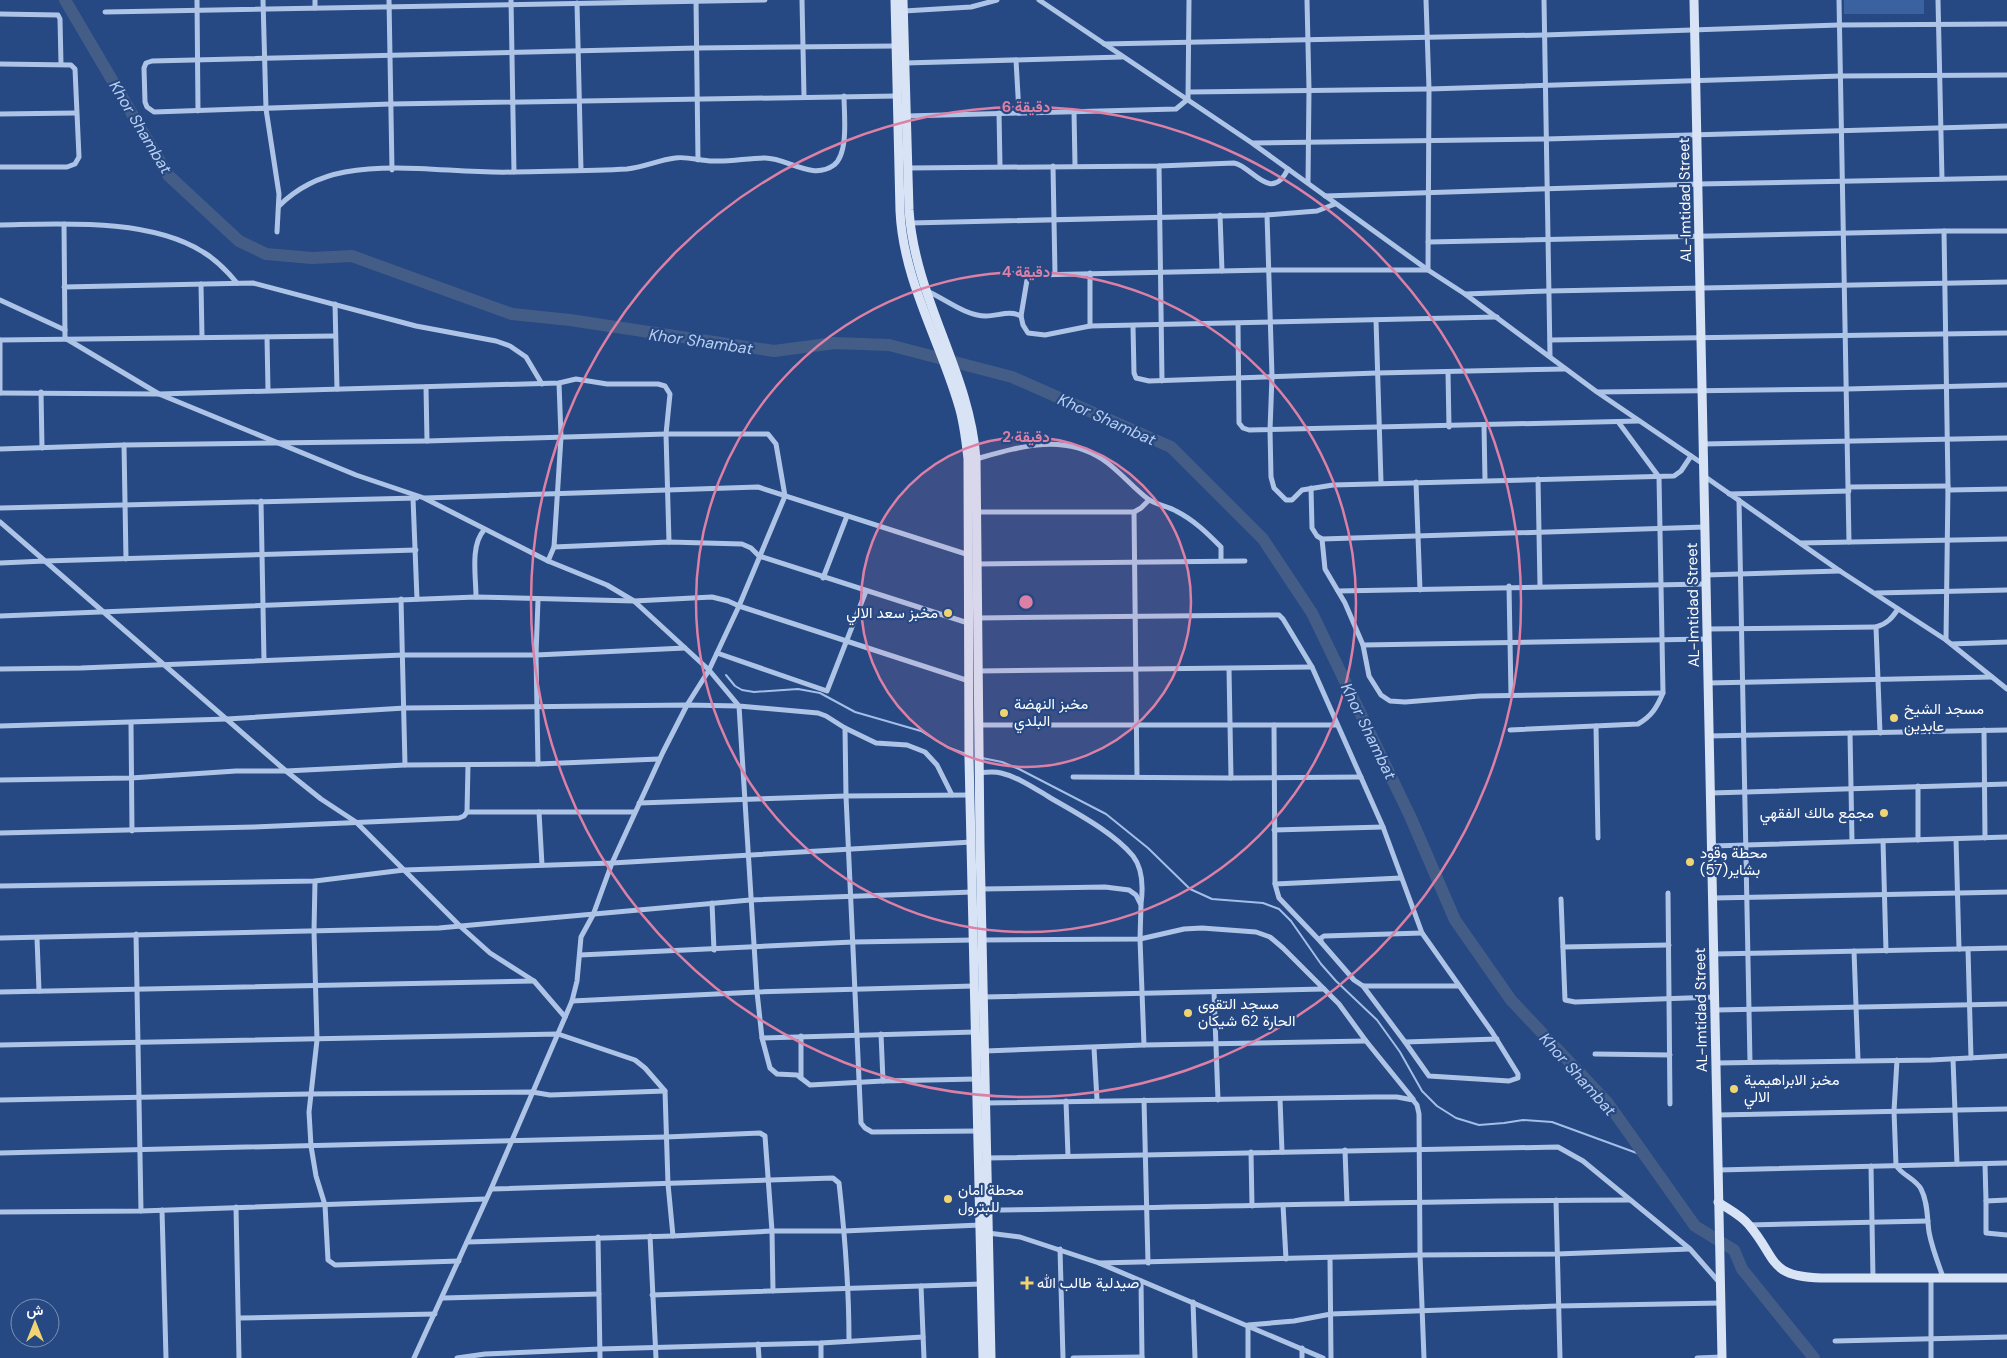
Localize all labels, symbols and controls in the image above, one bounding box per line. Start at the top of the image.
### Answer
water label: Khor Shambat [105,77,177,178]
text: 6 دقيقة [1002,97,1050,117]
street label: AL-Imtidad Street [1674,137,1696,263]
text: 4 دقيقة [1002,262,1050,282]
water label: Khor Shambat [647,324,755,359]
water label: Khor Shambat [1055,389,1160,451]
text: 2 دقيقة [1002,427,1050,447]
street label: AL-Imtidad Street [1682,542,1704,668]
centre of rings [1017,593,1035,611]
place label: مخبز سعد الالي [846,603,938,626]
marker: مخبز سعد الالي [942,607,954,619]
water label: Khor Shambat [1336,679,1401,784]
place label: مخبز النهضة البلدي [1014,694,1088,734]
place label: مسجد الشيخ عابدين [1904,699,1984,736]
marker: مخبز النهضة البلدي [998,707,1010,719]
marker: مسجد الشيخ عابدين [1888,712,1900,724]
place label: مجمع مالك الفقهي [1760,803,1874,826]
marker: مجمع مالك الفقهي [1878,807,1890,819]
place label: محطة وقود بشاير(57) [1700,843,1767,880]
marker: محطة وقود بشاير(57) [1684,856,1696,868]
street label: AL-Imtidad Street [1690,947,1712,1073]
place label: مسجد التقوى الحارة 62 شيكان [1198,994,1296,1031]
marker: مسجد التقوى الحارة 62 شيكان [1182,1007,1194,1019]
water label: Khor Shambat [1535,1028,1621,1121]
place label: مخبز الابراهيمية الالي [1744,1070,1840,1110]
marker: مخبز الابراهيمية الالي [1728,1083,1740,1095]
place label: محطة امان للبترول [958,1180,1024,1217]
marker: محطة امان للبترول [942,1193,954,1205]
place label: صيدلية طالب الله [1037,1273,1139,1293]
marker: صيدلية طالب الله [1021,1277,1033,1289]
north arrow [10,1298,60,1348]
text: ش [27,1301,44,1319]

